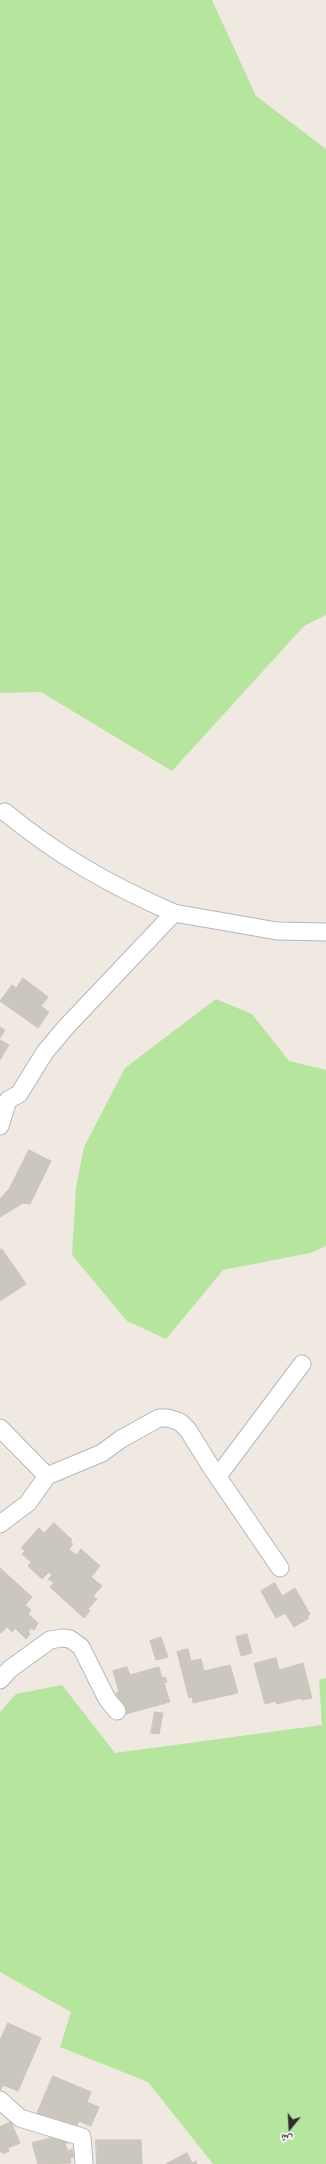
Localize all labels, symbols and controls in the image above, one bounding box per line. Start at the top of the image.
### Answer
north arrow [270,2108,310,2148]
text: ش [279,2132,294,2147]

